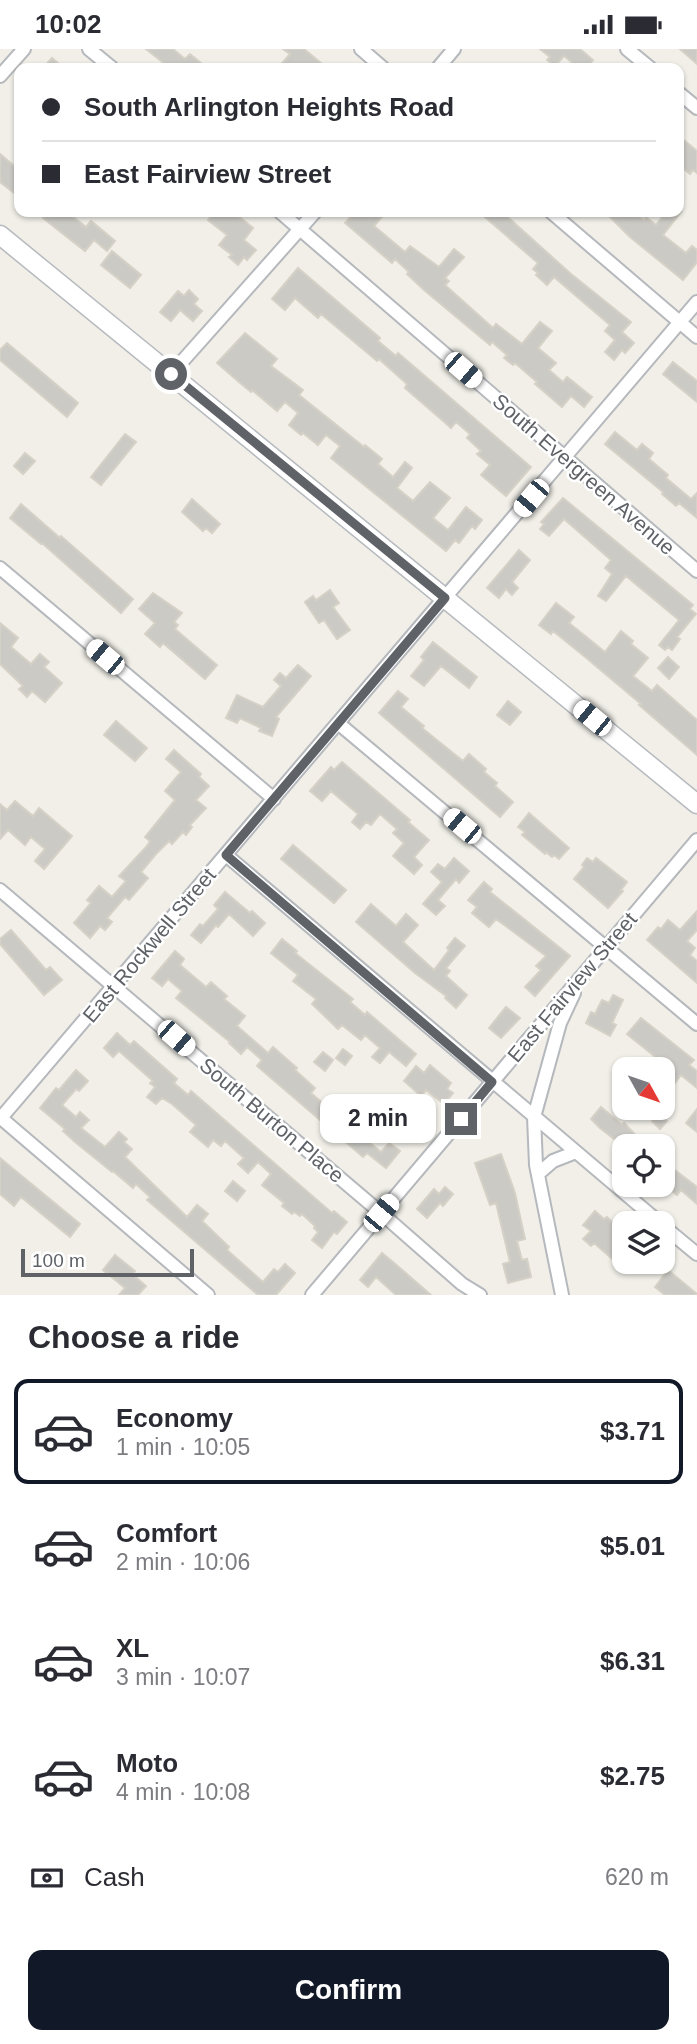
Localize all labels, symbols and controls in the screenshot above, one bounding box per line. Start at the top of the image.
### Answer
text: 10:02 [35,9,102,39]
text: South Arlington Heights Road [84,92,454,122]
text: East Fairview Street [84,159,331,189]
car [441,348,486,392]
route start [155,358,187,390]
street label: South Evergreen Avenue [488,389,680,559]
car [510,475,553,521]
car [83,635,128,679]
car [570,697,615,739]
car [440,804,485,848]
street label: East Rockwell Street [78,863,220,1027]
street label: East Fairview Street [503,908,641,1066]
car [154,1016,199,1060]
street label: South Burton Place [195,1053,349,1187]
north arrow [612,1057,676,1120]
map controls [612,1057,675,1274]
callout: 2 min [321,1095,436,1143]
route end [445,1103,477,1135]
text: 2 min [348,1105,408,1131]
button: locate [612,1134,675,1197]
car [360,1190,403,1236]
button: layers [612,1211,675,1274]
scale bar [21,1246,194,1278]
text: 100 m [32,1250,85,1271]
text: Choose a ride [28,1319,240,1355]
icon: car [32,1400,95,1463]
text: Economy [116,1403,233,1433]
text: $3.71 [600,1416,665,1446]
text: 1 min · 10:05 [116,1434,250,1460]
icon: car [32,1515,95,1578]
text: Comfort [116,1518,217,1548]
text: $5.01 [600,1531,665,1561]
text: 2 min · 10:06 [116,1549,250,1575]
icon: car [32,1630,95,1693]
text: XL [116,1633,149,1663]
text: $6.31 [600,1646,665,1676]
text: 3 min · 10:07 [116,1664,250,1690]
icon: car [32,1745,95,1808]
text: Moto [116,1748,178,1778]
text: $2.75 [600,1761,665,1791]
text: 4 min · 10:08 [116,1779,250,1805]
icon: cash [28,1859,66,1897]
text: Cash [84,1862,145,1892]
text: 620 m [605,1864,669,1890]
button: Confirm [28,1950,669,2030]

